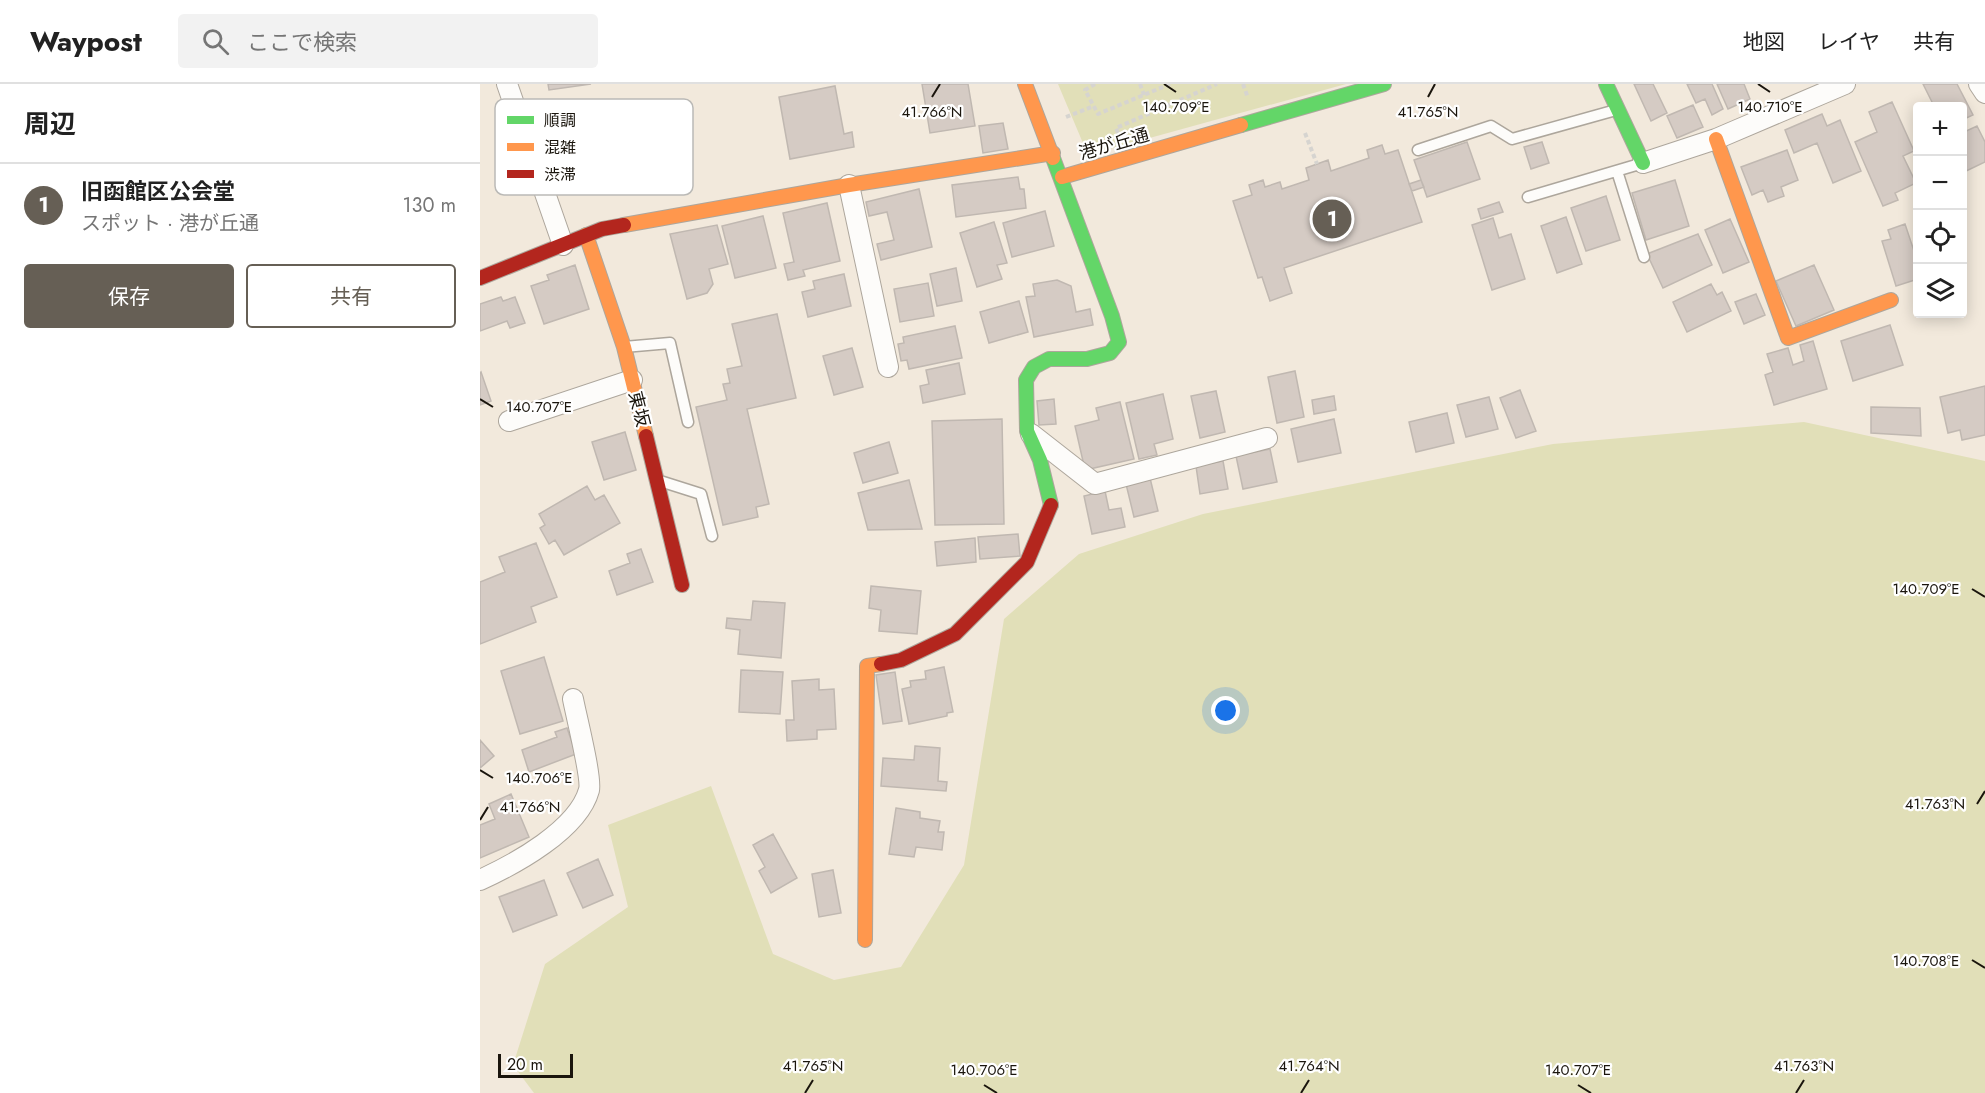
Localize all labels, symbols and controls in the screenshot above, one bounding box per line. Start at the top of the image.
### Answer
search box [178,14,598,68]
text: Waypost [30,21,142,62]
icon: search [199,25,232,58]
text: ここで検索 [247,26,357,58]
text: 地図 [1743,27,1785,57]
text: レイヤ [1818,27,1880,57]
text: 共有 [1913,27,1955,57]
text: 140.709°E [1143,96,1209,118]
text: 140.710°E [1737,96,1803,118]
legend [495,99,693,195]
text: 41.766°N [902,101,962,123]
text: 41.765°N [1398,101,1458,123]
map controls [1913,102,1967,318]
button: + [1913,102,1967,156]
text: 周辺 [24,105,76,143]
text: 順調 [544,109,576,132]
street label: 港が丘通 [1076,122,1152,166]
text: 混雑 [544,136,576,159]
button: − [1913,156,1967,210]
text: 渋滞 [544,163,576,186]
text: 旧函館区公会堂 [81,175,235,207]
text: 1 [38,191,49,220]
text: 130 m [402,191,456,220]
pin: 1 [1312,196,1352,242]
text: スポット · 港が丘通 [81,209,259,238]
button: locate [1913,210,1967,264]
button: 保存 [24,264,234,328]
button: 共有 [246,264,456,328]
button: layers [1913,264,1967,318]
street label: 東坂 [622,388,656,430]
text: 140.707°E [506,396,572,418]
text: 140.709°E [1893,578,1959,600]
your location [1211,696,1240,725]
text: 140.706°E [506,767,572,789]
text: 41.763°N [1905,793,1965,815]
text: 41.766°N [500,796,560,818]
text: 140.708°E [1893,950,1959,972]
scale bar [498,1051,573,1078]
text: 20 m [507,1053,543,1076]
text: 41.765°N [783,1055,843,1077]
text: 41.764°N [1278,1055,1340,1077]
text: 41.763°N [1774,1055,1834,1077]
text: 140.706°E [951,1059,1017,1081]
text: 140.707°E [1545,1059,1611,1081]

